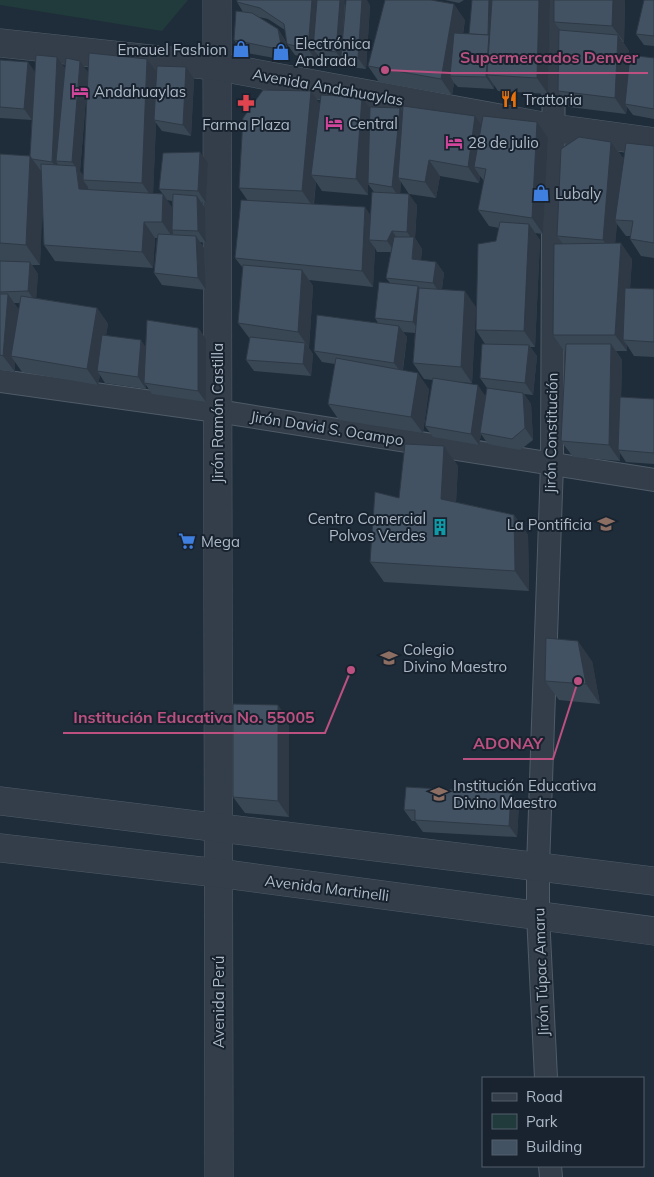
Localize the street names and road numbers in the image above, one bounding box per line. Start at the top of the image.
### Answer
street label: Avenida Andahuaylas [251,64,405,110]
street label: Jirón Ramón Castilla [208,343,227,483]
street label: Jirón Constitución [540,373,562,493]
street label: Jirón David S. Ocampo [249,406,405,450]
street label: Avenida Martinelli [264,871,390,905]
street label: Jirón Túpac Amaru [529,908,553,1036]
street label: Avenida Perú [209,956,228,1048]

